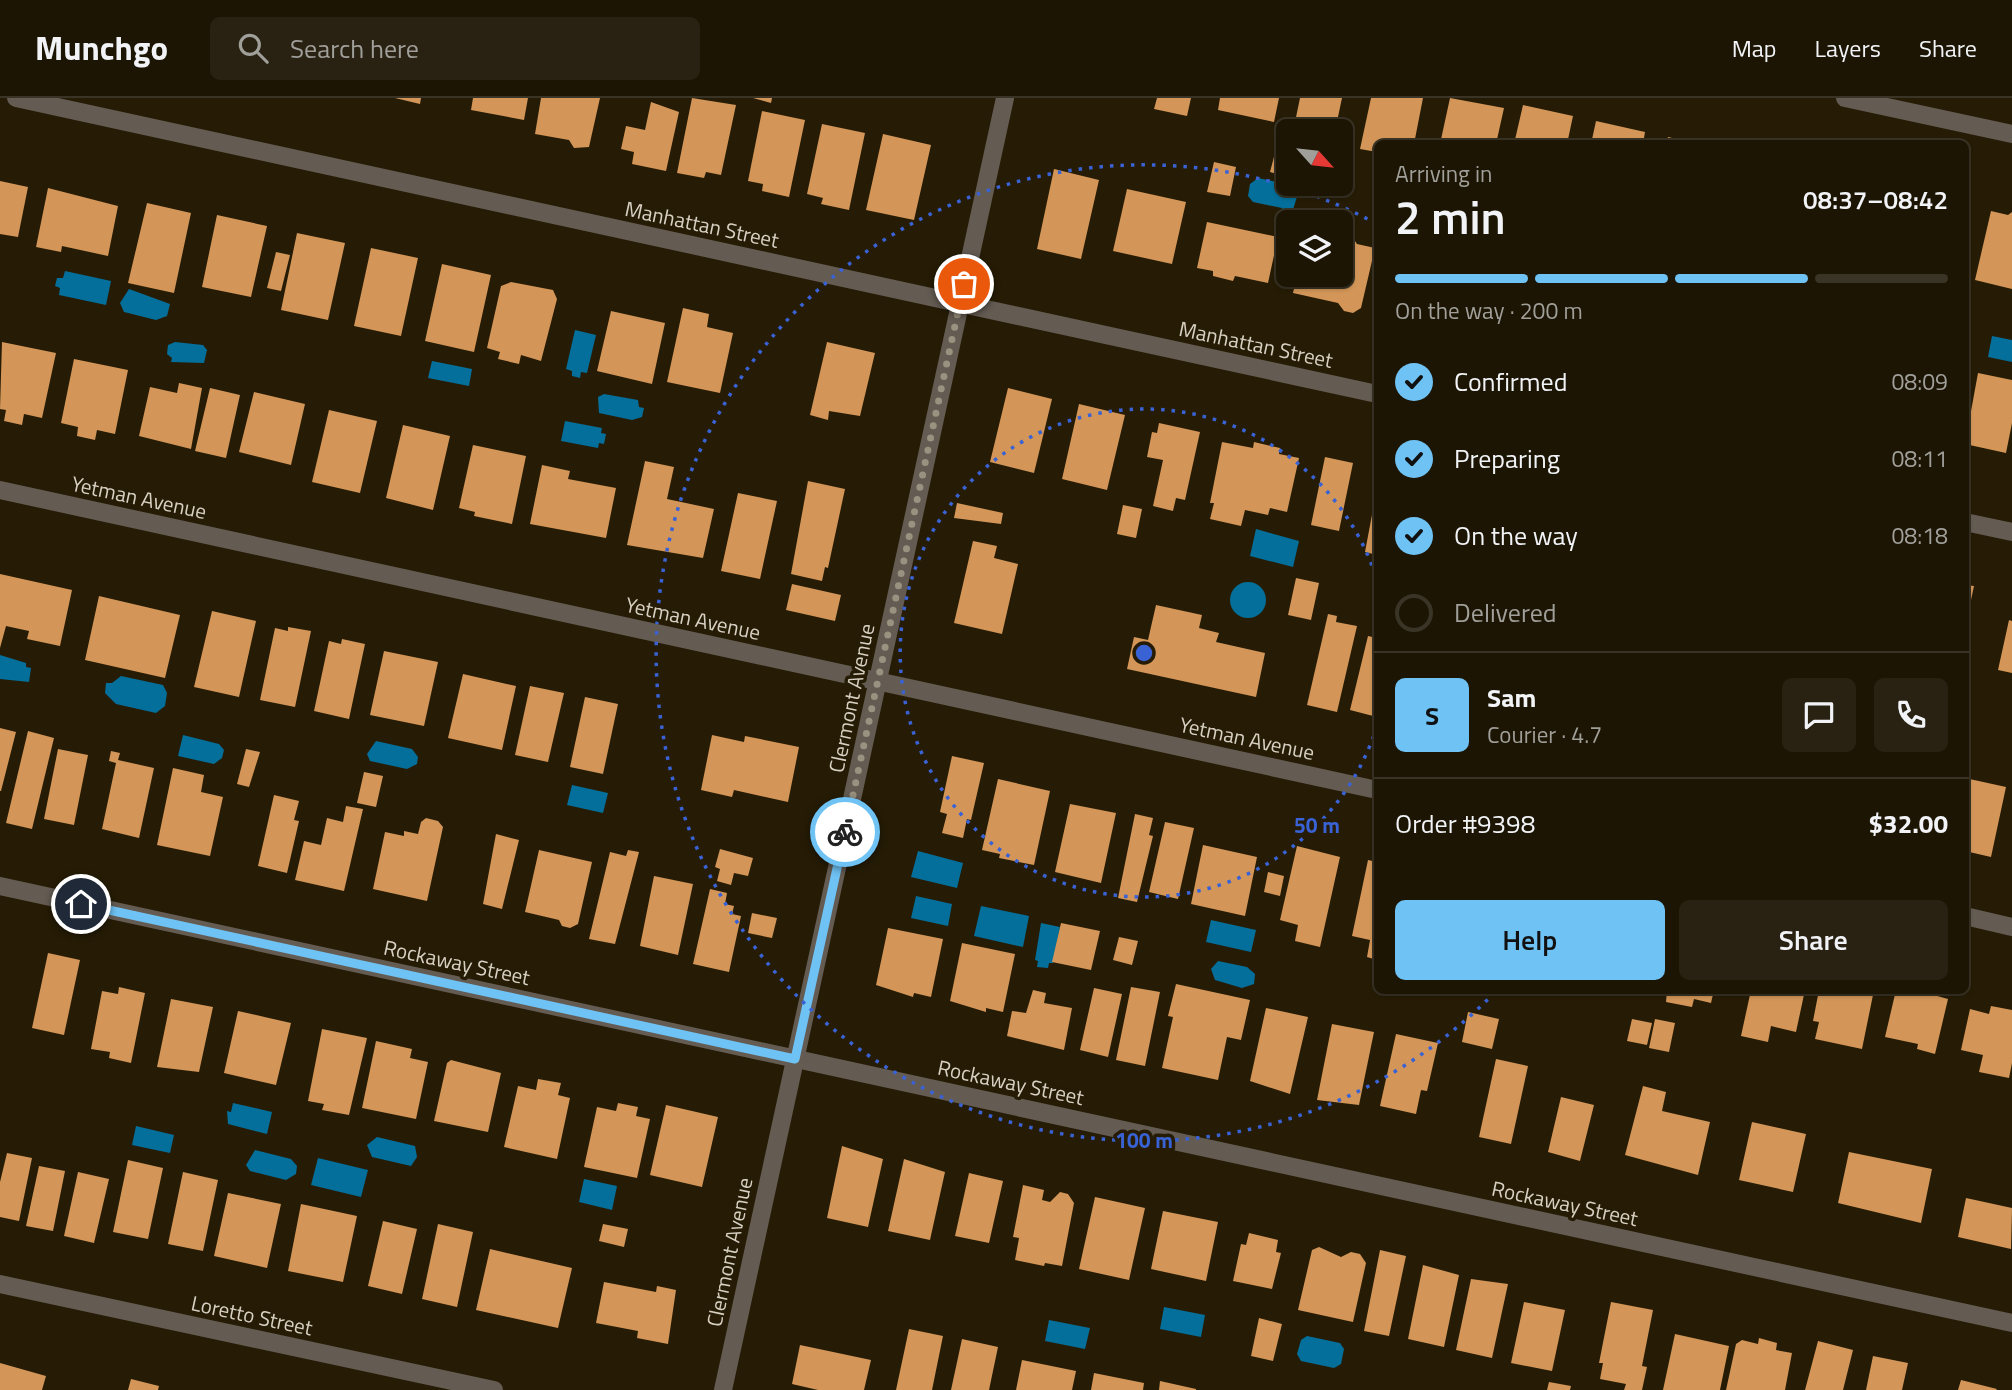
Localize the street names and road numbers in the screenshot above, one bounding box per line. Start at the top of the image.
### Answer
street label: Manhattan Street [622,192,782,256]
street label: Manhattan Street [1176,312,1336,376]
street label: Yetman Avenue [68,467,210,527]
street label: Yetman Avenue [622,588,764,648]
street label: Clermont Avenue [820,620,882,776]
street label: Yetman Avenue [1176,708,1318,768]
street label: Rockaway Street [381,931,534,993]
street label: Rockaway Street [935,1051,1088,1113]
street label: Rockaway Street [1489,1172,1642,1234]
street label: Clermont Avenue [698,1174,760,1330]
street label: Loretto Street [188,1287,316,1344]

